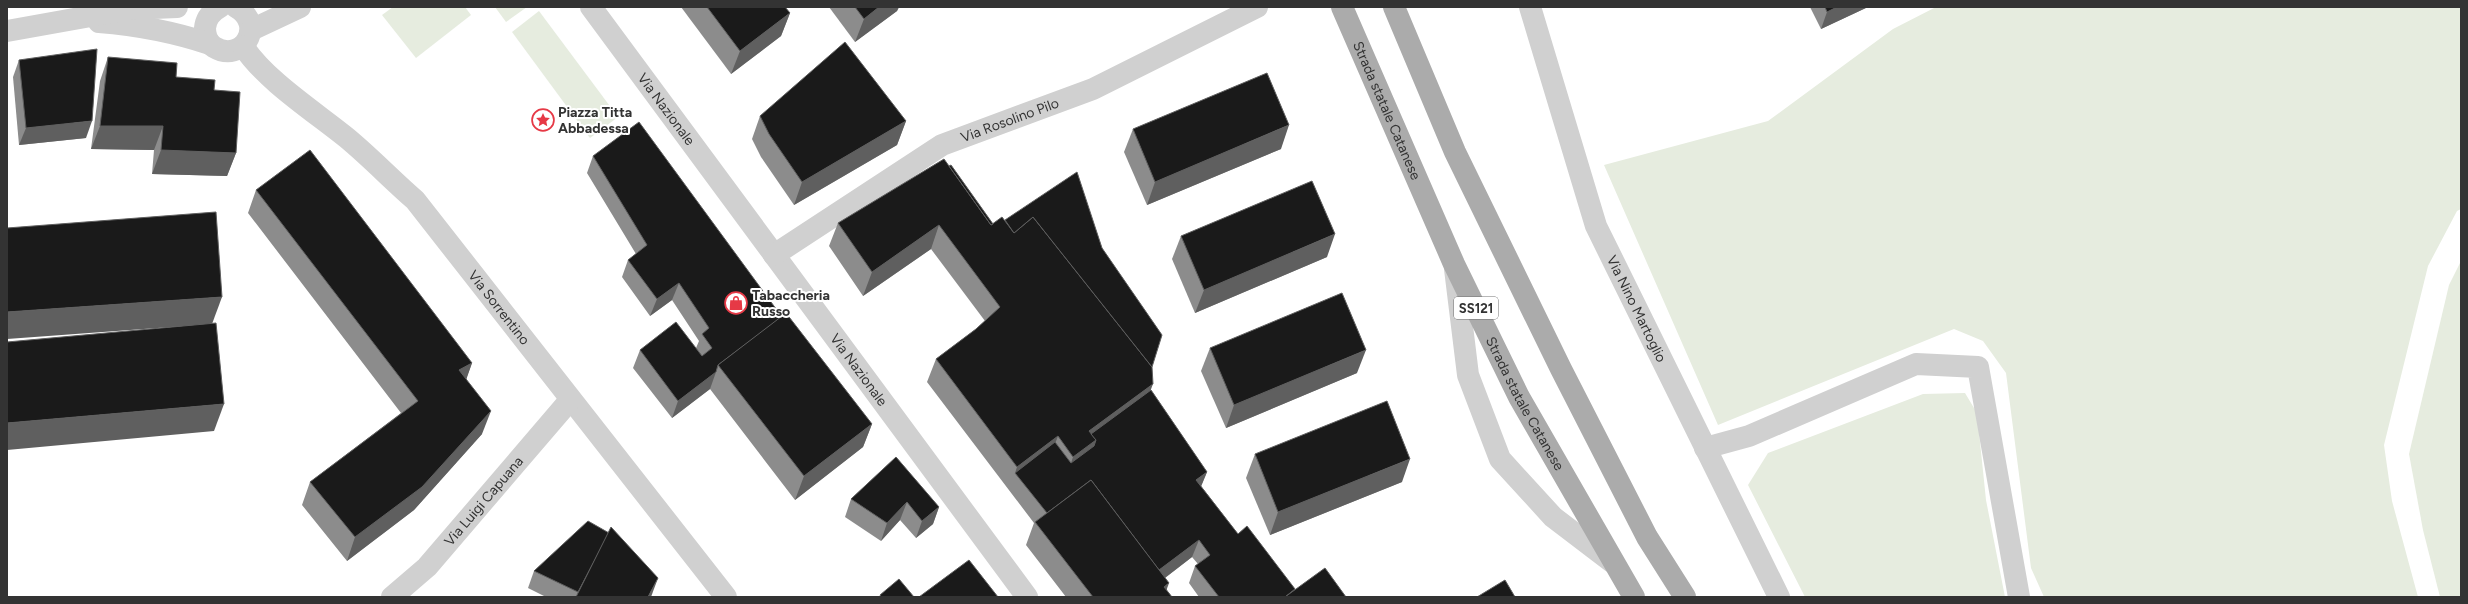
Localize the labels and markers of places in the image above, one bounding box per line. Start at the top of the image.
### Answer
place label: Piazza Titta Abbadessa [558,104,632,137]
place icon: Piazza Titta Abbadessa [530,107,556,133]
place label: Tabaccheria Russo [752,287,830,320]
shop icon: Tabaccheria Russo [723,290,749,316]

